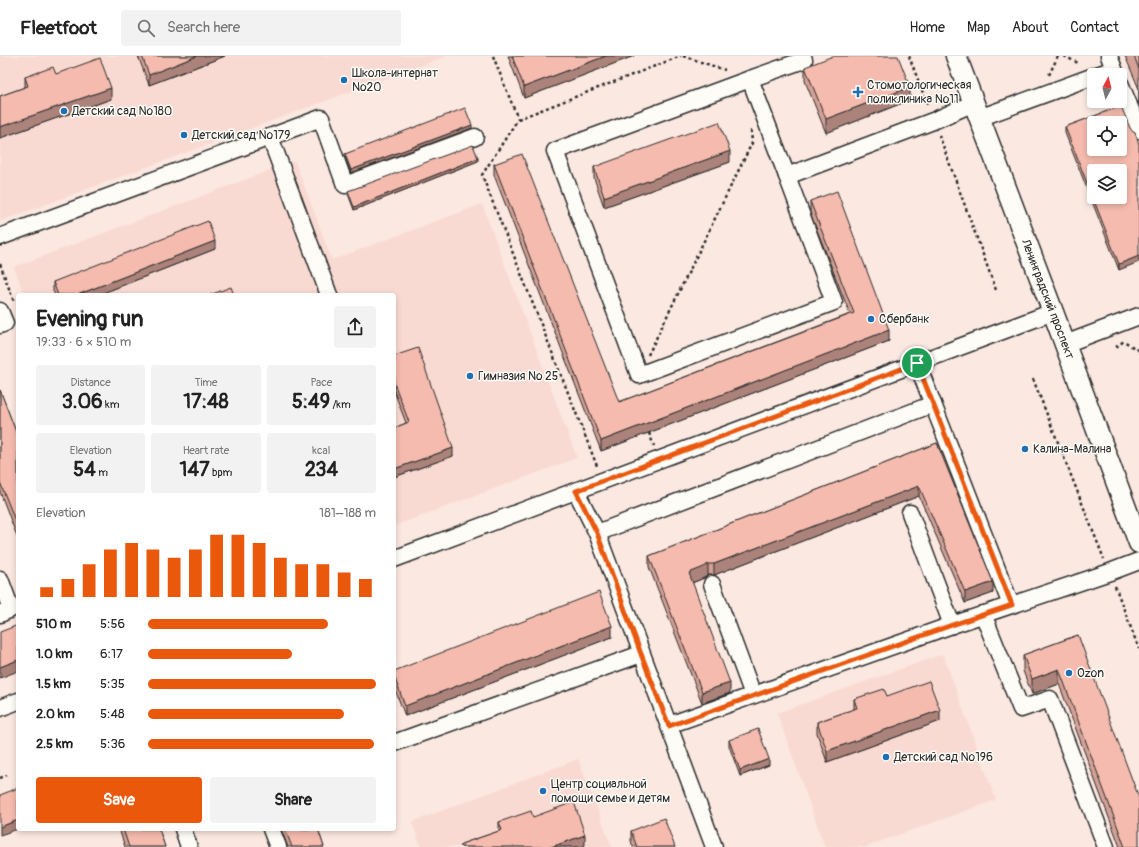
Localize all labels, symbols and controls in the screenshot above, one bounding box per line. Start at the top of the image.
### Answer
search box [121,10,401,46]
text: Fleetfoot [20,16,97,40]
icon: search [135,17,157,39]
text: Search here [167,18,240,37]
text: Home [910,19,945,36]
text: Map [967,19,990,36]
text: About [1012,19,1048,36]
text: Contact [1070,19,1119,36]
place label: Школа-интернат №20 [352,66,438,95]
north arrow [1087,68,1127,108]
map controls [1087,68,1127,204]
marker: Школа-интернат №20 [339,75,349,85]
place label: Стомотологическая поликлиника №11 [867,78,972,107]
marker: Стомотологическая поликлиника №11 [852,86,864,98]
place label: Детский сад №180 [71,104,172,119]
marker: Детский сад №180 [59,106,69,116]
button: locate [1087,116,1127,156]
place label: Детский сад №179 [191,128,290,143]
marker: Детский сад №179 [179,130,189,140]
button: layers [1087,164,1127,204]
street label: Ленинградский проспект [1017,236,1077,361]
text: Evening run [36,305,144,333]
button: share [334,306,376,348]
place label: Сбербанк [879,312,930,327]
marker: Сбербанк [866,314,876,324]
text: 19:33 · 6 × 510 m [36,334,131,350]
pin [900,346,934,380]
icon: arrive [906,352,928,374]
place label: Гимназия № 25 [478,369,558,384]
marker: Гимназия № 25 [465,371,475,381]
text: Distance [71,376,111,389]
text: Time [194,376,217,389]
text: Pace [310,376,332,389]
text: 3.06 [62,389,103,414]
text: 17:48 [183,389,229,414]
text: 5:49 [292,389,330,414]
text: km [103,398,119,411]
text: /km [330,398,351,411]
place label: Калина-Малина [1033,442,1112,457]
text: Elevation [70,444,112,457]
text: Heart rate [183,444,229,457]
text: kcal [312,444,330,457]
marker: Калина-Малина [1020,444,1030,454]
text: 54 [73,457,96,482]
text: 147 [180,457,210,482]
text: 234 [305,457,338,482]
text: m [96,466,108,479]
text: bpm [210,466,232,479]
text: Elevation [36,505,86,521]
text: 181–188 m [319,505,376,521]
text: 510 m [36,616,71,632]
text: 5:56 [100,616,125,632]
text: 1.0 km [36,646,73,662]
text: 6:17 [100,646,123,662]
place label: Ozon [1077,666,1104,681]
marker: Ozon [1064,668,1074,678]
text: 1.5 km [36,676,71,692]
text: 5:35 [100,676,125,692]
text: 2.0 km [36,706,75,722]
text: 5:48 [100,706,125,722]
text: 2.5 km [36,736,73,752]
text: 5:36 [100,736,125,752]
place label: Детский сад №196 [893,750,993,765]
marker: Детский сад №196 [881,752,891,762]
button: Save [36,777,202,823]
button: Share [210,777,376,823]
place label: Центр социальной помощи семье и детям [551,777,670,806]
marker: Центр социальной помощи семье и детям [538,786,548,796]

